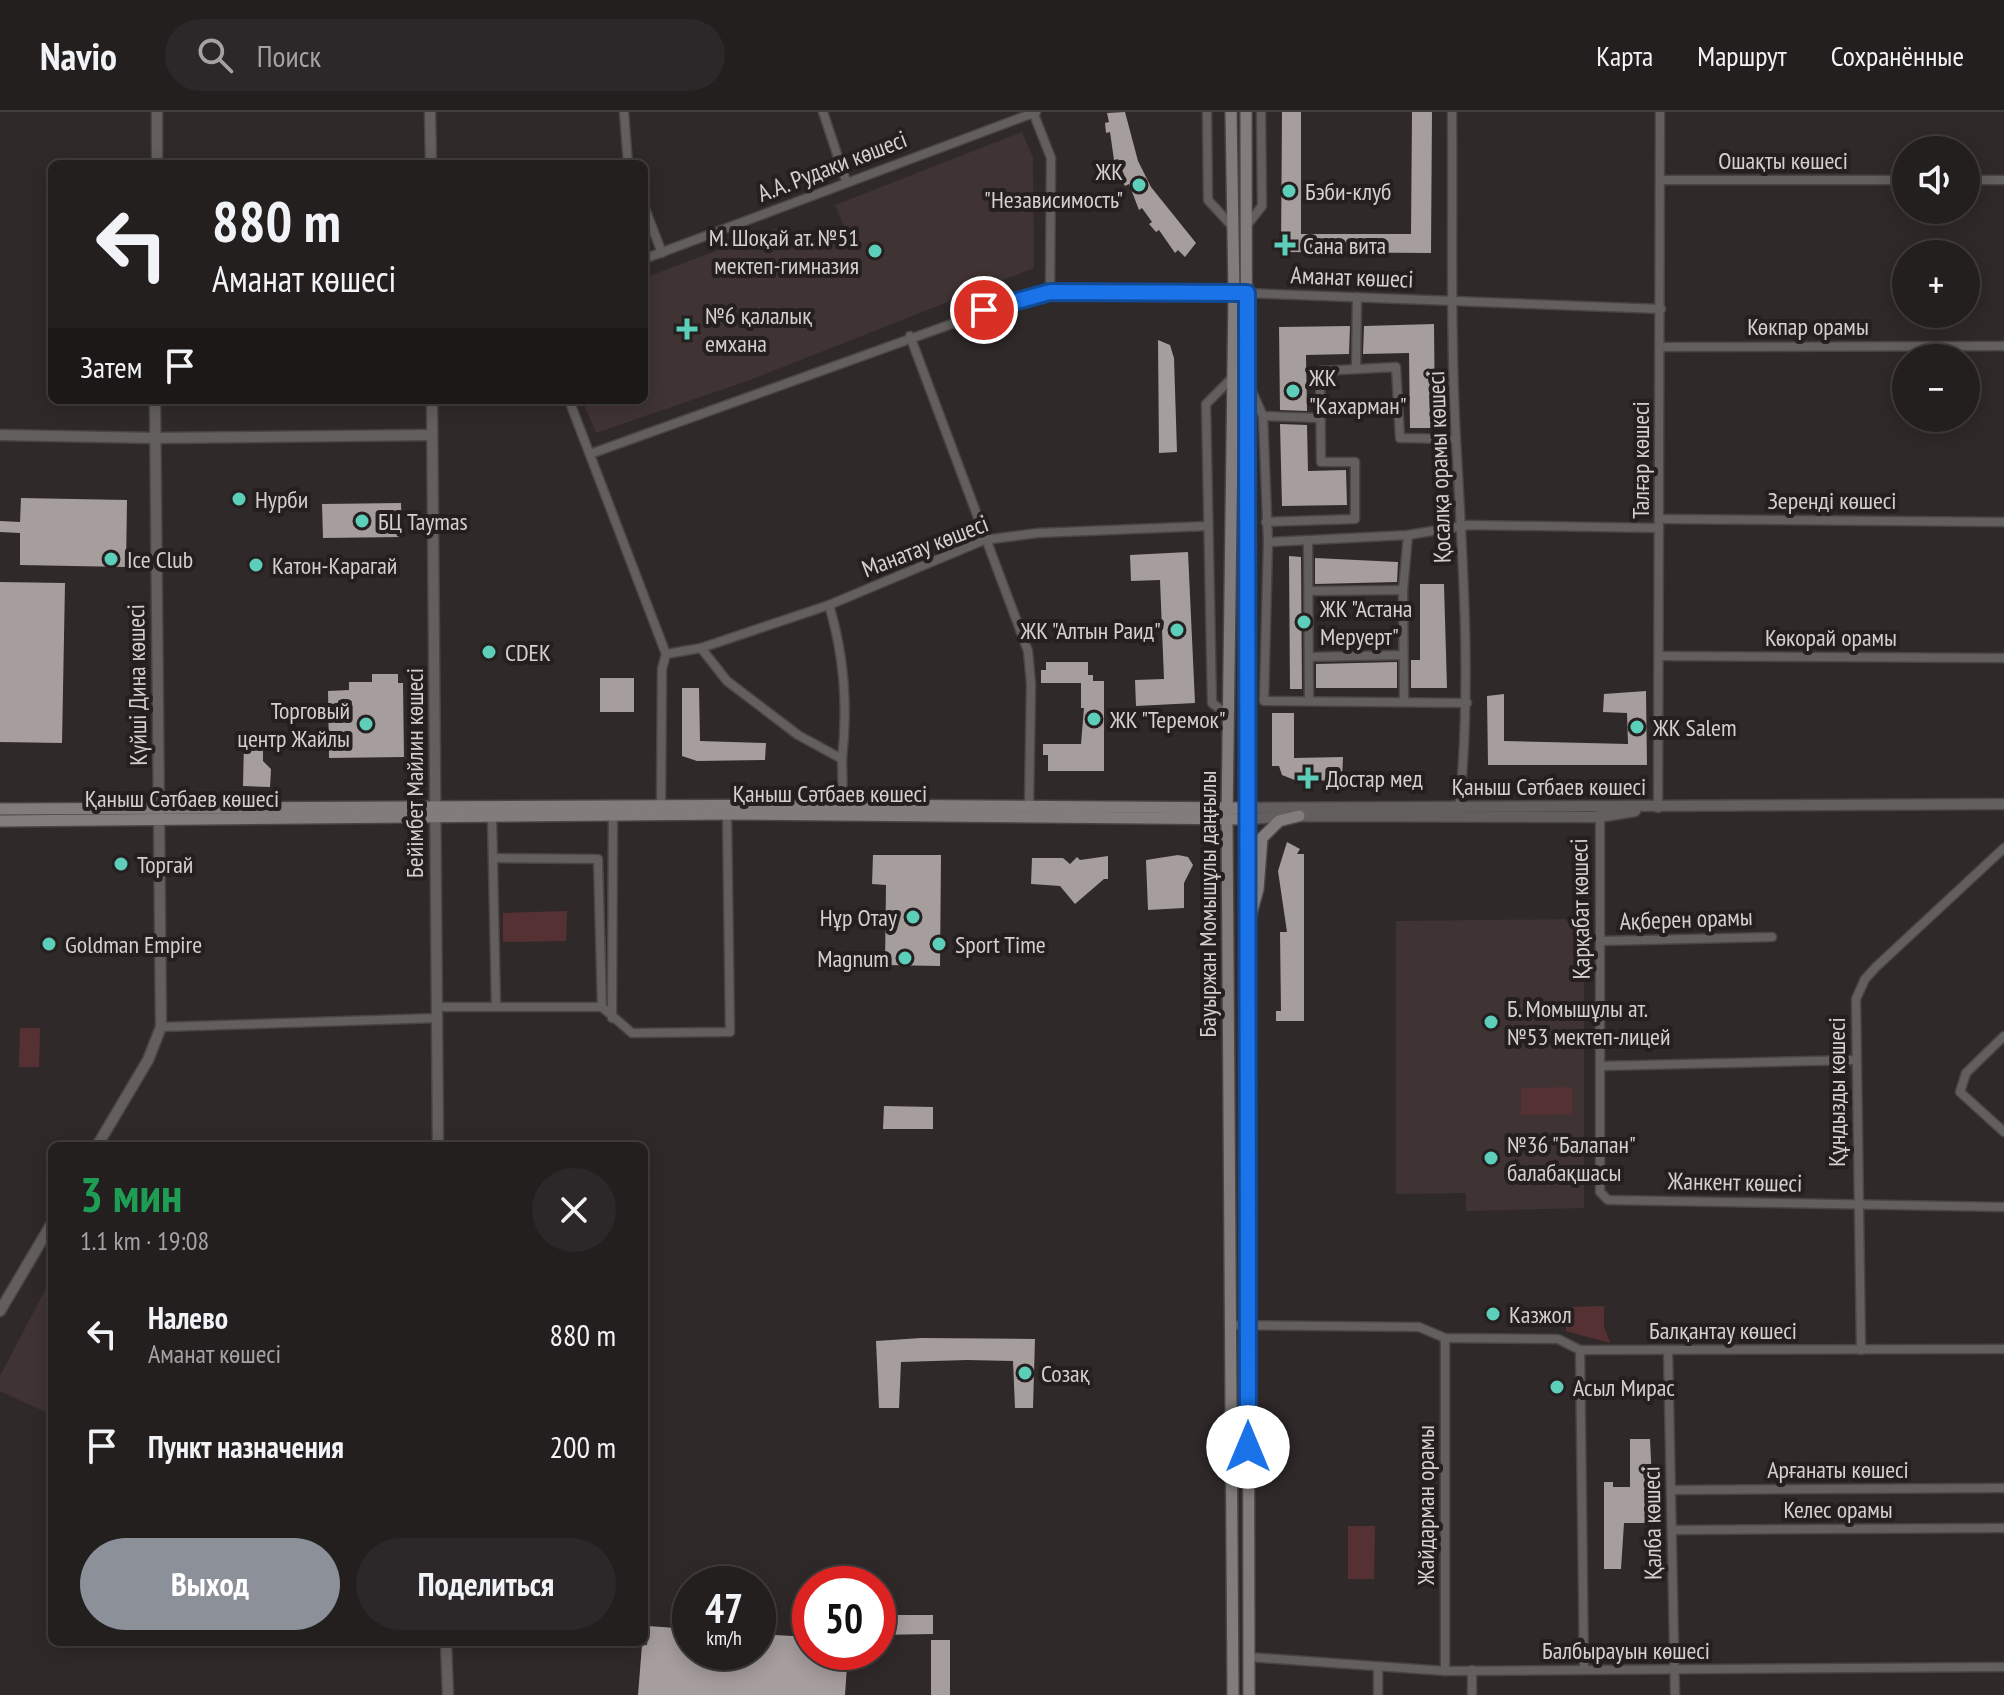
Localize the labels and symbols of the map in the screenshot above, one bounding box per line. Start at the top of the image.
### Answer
street label: А.А. Рудаки көшесі [753,123,911,209]
street label: Ошақты көшесі [1718,145,1848,176]
place label: ЖК "Независимость" [984,156,1123,215]
marker: ЖК "Независимость" [1130,176,1148,194]
place label: Бэби-клуб [1305,176,1391,207]
marker: Бэби-клуб [1280,182,1298,200]
place label: М. Шоқай ат. №51 мектеп-гимназия [709,222,859,281]
place label: Сана вита [1303,230,1386,261]
marker: Сана вита [1274,234,1296,256]
marker: М. Шоқай ат. №51 мектеп-гимназия [866,242,884,260]
street label: Аманат көшесі [1290,259,1414,295]
pin [950,276,1018,344]
place label: №6 қалалық емхана [705,300,812,359]
street label: Көкпар орамы [1747,311,1869,342]
marker: №6 қалалық емхана [676,318,698,340]
place label: ЖК "Кахарман" [1308,362,1407,421]
street label: Қосалқа орамы көшесі [1420,370,1458,564]
marker: ЖК "Кахарман" [1284,382,1302,400]
street label: Талғар көшесі [1625,401,1656,519]
place label: Нурби [255,484,308,515]
street label: Зеренді көшесі [1767,485,1897,516]
marker: Нурби [230,490,248,508]
place label: БЦ Taymas [378,506,468,537]
street label: Манатау көшесі [857,508,993,584]
marker: БЦ Taymas [353,512,371,530]
place label: Ice Club [127,544,193,575]
marker: Ice Club [102,550,120,568]
place label: Катон-Карагай [272,550,397,581]
marker: Катон-Карагай [247,556,265,574]
place label: ЖК "Астана Меруерт" [1319,593,1412,652]
street label: Күйші Дина көшесі [120,604,154,766]
marker: ЖК "Астана Меруерт" [1295,613,1313,631]
place label: ЖК "Алтын Раид" [1019,615,1161,646]
marker: ЖК "Алтын Раид" [1168,621,1186,639]
street label: Көкорай орамы [1765,622,1897,653]
place label: CDEK [505,637,551,668]
marker: CDEK [480,643,498,661]
street label: Бейімбет Майлин көшесі [399,668,430,878]
place label: Торговый центр Жайлы [237,695,350,754]
place label: ЖК "Теремок" [1109,704,1226,735]
marker: ЖК "Теремок" [1085,710,1103,728]
place label: ЖК Salem [1652,712,1737,743]
marker: Торговый центр Жайлы [357,715,375,733]
marker: ЖК Salem [1628,718,1646,736]
place label: Достар мед [1326,763,1423,794]
marker: Достар мед [1297,767,1319,789]
street label: Бауыржан Момышұлы даңғылы [1192,771,1223,1037]
street label: Қаныш Сәтбаев көшесі [1452,771,1646,802]
street label: Қаныш Сәтбаев көшесі [733,778,927,809]
street label: Қаныш Сәтбаев көшесі [85,783,279,814]
street label: Қарқабат көшесі [1563,838,1597,980]
place label: Торгай [137,849,193,880]
marker: Торгай [112,855,130,873]
street label: Ақберен орамы [1619,901,1753,937]
place label: Нұр Отау [820,902,897,933]
marker: Нұр Отау [904,908,922,926]
place label: Goldman Empire [65,929,202,960]
place label: Sport Time [955,929,1046,960]
marker: Goldman Empire [40,935,58,953]
marker: Sport Time [930,935,948,953]
place label: Magnum [817,943,889,974]
marker: Magnum [896,949,914,967]
place label: Б. Момышұлы ат. №53 мектеп-лицей [1507,993,1671,1052]
marker: Б. Момышұлы ат. №53 мектеп-лицей [1482,1013,1500,1031]
street label: Құндызды көшесі [1821,1017,1852,1167]
place label: №36 "Балапан" балабақшасы [1507,1129,1636,1188]
marker: №36 "Балапан" балабақшасы [1482,1149,1500,1167]
street label: Жанкент көшесі [1666,1165,1803,1199]
place label: Казжол [1509,1299,1572,1330]
marker: Казжол [1484,1305,1502,1323]
street label: Балқантау көшесі [1649,1315,1797,1346]
place label: Созақ [1041,1358,1090,1389]
marker: Созақ [1016,1364,1034,1382]
place label: Асыл Мирас [1573,1372,1675,1403]
marker: Асыл Мирас [1548,1378,1566,1396]
position arrow [1206,1405,1290,1489]
street label: Жайдарман орамы [1410,1425,1441,1586]
street label: Арғанаты көшесі [1767,1454,1909,1485]
street label: Қалба көшесі [1636,1466,1668,1580]
street label: Келес орамы [1783,1494,1893,1525]
speed limit sign: 50 [792,1566,896,1670]
street label: Балбырауын көшесі [1542,1635,1710,1666]

